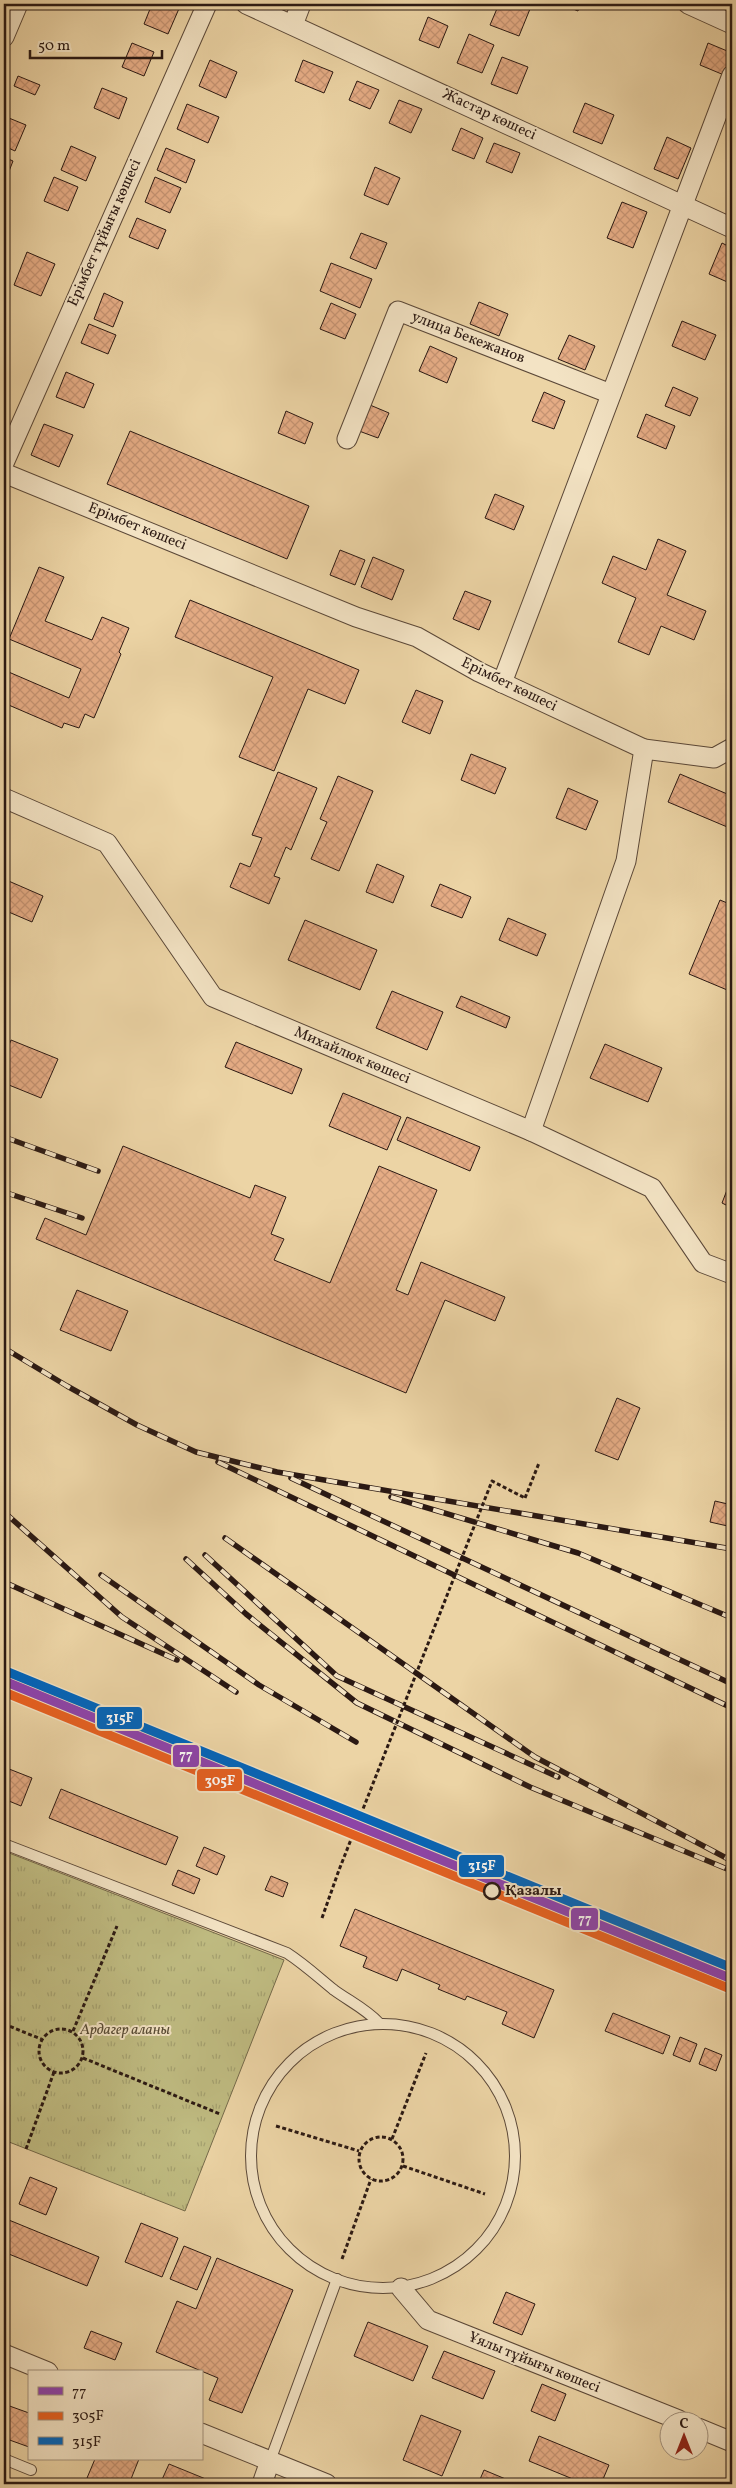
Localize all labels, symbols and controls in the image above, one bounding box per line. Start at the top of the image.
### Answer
scale bar [30,28,162,60]
text: 50 m [38,36,70,57]
street label: Жастар көшесі [439,84,539,146]
street label: Ерімбет тұйығы көшесі [63,156,147,310]
street label: улица Бекежанов [408,307,528,369]
street label: Ерімбет көшесі [85,498,189,556]
street label: Ерімбет көшесі [457,653,561,717]
street label: Михайлюк көшесі [291,1022,413,1090]
line badge: 315F [96,1706,143,1730]
text: 315F [106,1709,134,1728]
line badge: 77 [172,1744,200,1768]
text: 77 [179,1747,193,1766]
line badge: 305F [196,1768,243,1792]
text: 305F [205,1772,235,1791]
line badge: 315F [458,1854,505,1878]
text: 315F [468,1857,496,1876]
place label: Қазалы [505,1881,562,1902]
marker: Қазалы [483,1882,501,1900]
line badge: 77 [570,1907,599,1931]
text: 77 [578,1911,592,1930]
park label: Ардагер аланы [79,2020,170,2041]
street label: Ұялы тұйығы көшесі [465,2327,603,2399]
legend [28,2370,202,2460]
text: 77 [72,2382,87,2403]
text: 305F [72,2406,104,2427]
north arrow [658,2410,708,2460]
text: С [679,2415,689,2434]
text: 315F [72,2432,101,2453]

